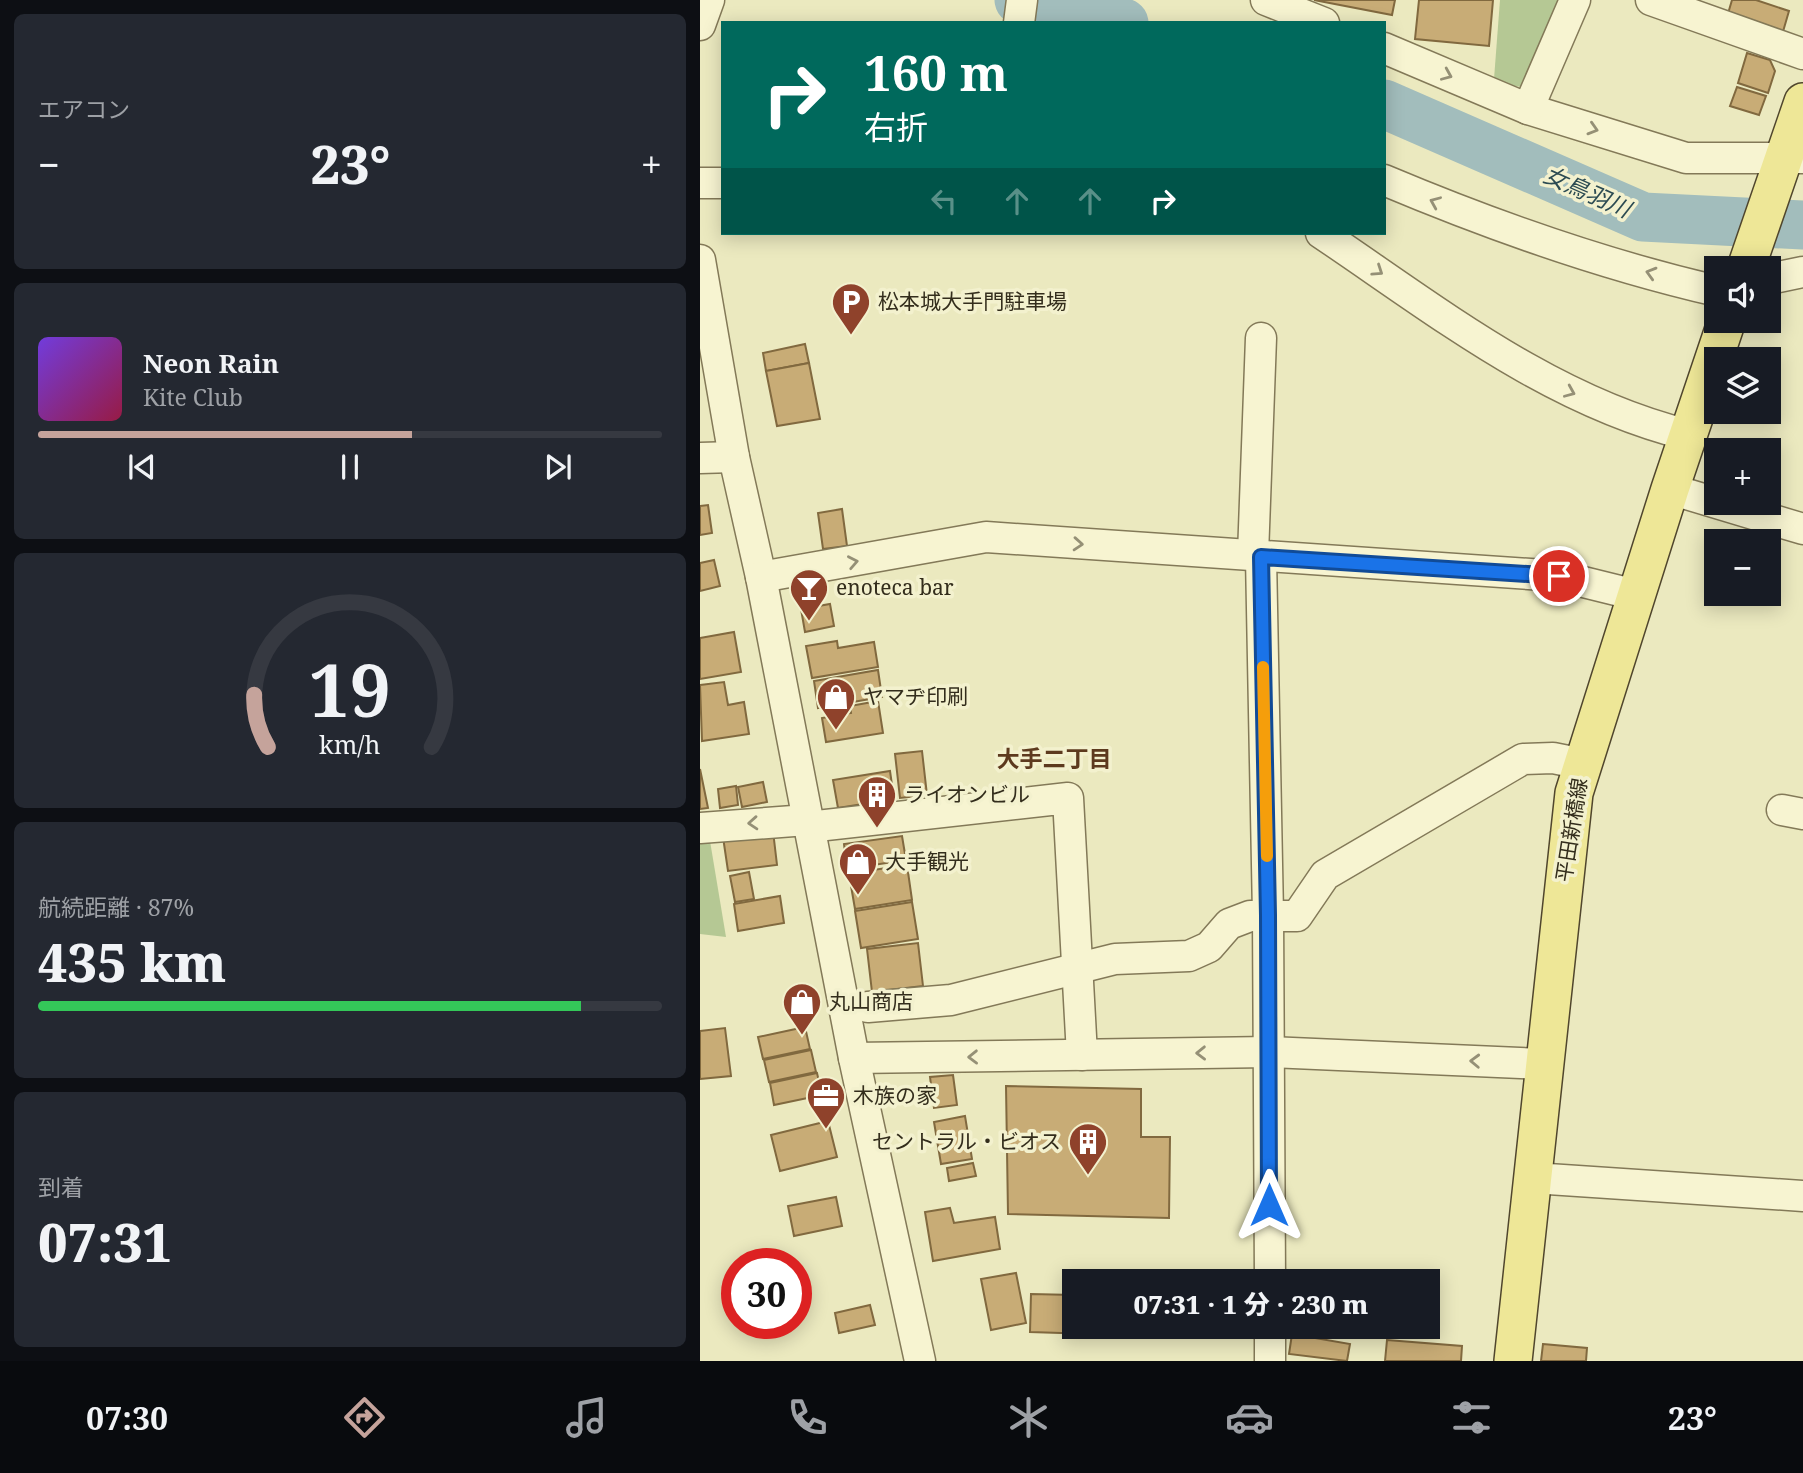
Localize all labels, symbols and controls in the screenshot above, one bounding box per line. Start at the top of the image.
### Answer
text: 160 m [864,39,1008,105]
icon: right [749,49,840,140]
one-way arrow [1440,66,1452,80]
text: エアコン [38,93,130,125]
text: 右折 [864,105,928,148]
one-way arrow [1586,121,1599,135]
text: 23° [310,128,390,199]
text: − [38,138,60,190]
text: + [641,138,662,190]
water label: 女鳥羽川 [1539,158,1639,226]
icon: left [925,182,963,220]
icon: ahead [998,182,1036,220]
icon: ahead [1071,182,1109,220]
icon: right [1144,182,1182,220]
one-way arrow [1430,196,1442,210]
map controls [1704,256,1781,606]
button: sound [1704,256,1781,333]
one-way arrow [1370,263,1383,275]
one-way arrow [1645,266,1657,281]
parking icon: 松本城大手門駐車場 [830,281,872,336]
place label: 松本城大手門駐車場 [878,287,1067,315]
text: Neon Rain [143,345,279,381]
button: layers [1704,347,1781,424]
text: Kite Club [143,381,243,413]
one-way arrow [1563,384,1575,398]
button: + [1704,438,1781,515]
icon: previous [123,448,161,486]
icon: pause [331,448,369,486]
icon: next [539,448,577,486]
button: − [1704,529,1781,606]
one-way arrow [1073,536,1084,551]
pin [1529,546,1589,606]
one-way arrow [847,555,859,570]
icon: arrive [1540,557,1578,595]
bar icon: enoteca bar [788,567,830,622]
place label: enoteca bar [836,573,954,601]
text: 19 [309,639,391,738]
shop icon: ヤマヂ印刷 [815,676,857,731]
place label: ヤマヂ印刷 [863,682,968,710]
text: km/h [319,726,381,760]
district label: 大手二丁目 [997,742,1112,774]
building icon: ライオンビル [856,774,898,829]
street label: 平田新橋線 [1549,776,1593,884]
place label: ライオンビル [904,780,1030,808]
one-way arrow [747,816,758,831]
shop icon: 大手観光 [837,841,879,896]
place label: 大手観光 [885,847,969,875]
text: 航続距離 · 87% [38,891,194,923]
text: 435 km [38,926,226,997]
shop icon: 丸山商店 [781,981,823,1036]
place label: 丸山商店 [829,987,913,1015]
one-way arrow [1195,1046,1206,1061]
one-way arrow [967,1049,978,1065]
one-way arrow [1469,1053,1480,1068]
office icon: 木族の家 [805,1075,847,1130]
place label: 木族の家 [853,1081,937,1109]
building icon: セントラル・ビオス [1067,1121,1109,1176]
place label: セントラル・ビオス [872,1127,1061,1155]
position arrow [1232,1168,1306,1242]
text: 到着 [38,1171,84,1203]
text: 07:31 [38,1206,172,1277]
speed limit sign: 30 [721,1248,812,1339]
text: 07:31 · 1 分 · 230 m [1134,1286,1368,1322]
icon: directions [340,1393,389,1442]
icon: music [562,1393,611,1442]
icon: phone [783,1393,832,1442]
icon: climate [1004,1393,1053,1442]
icon: car [1225,1393,1274,1442]
icon: filters [1447,1393,1496,1442]
text: 07:30 [86,1396,168,1439]
text: 23° [1668,1396,1717,1439]

